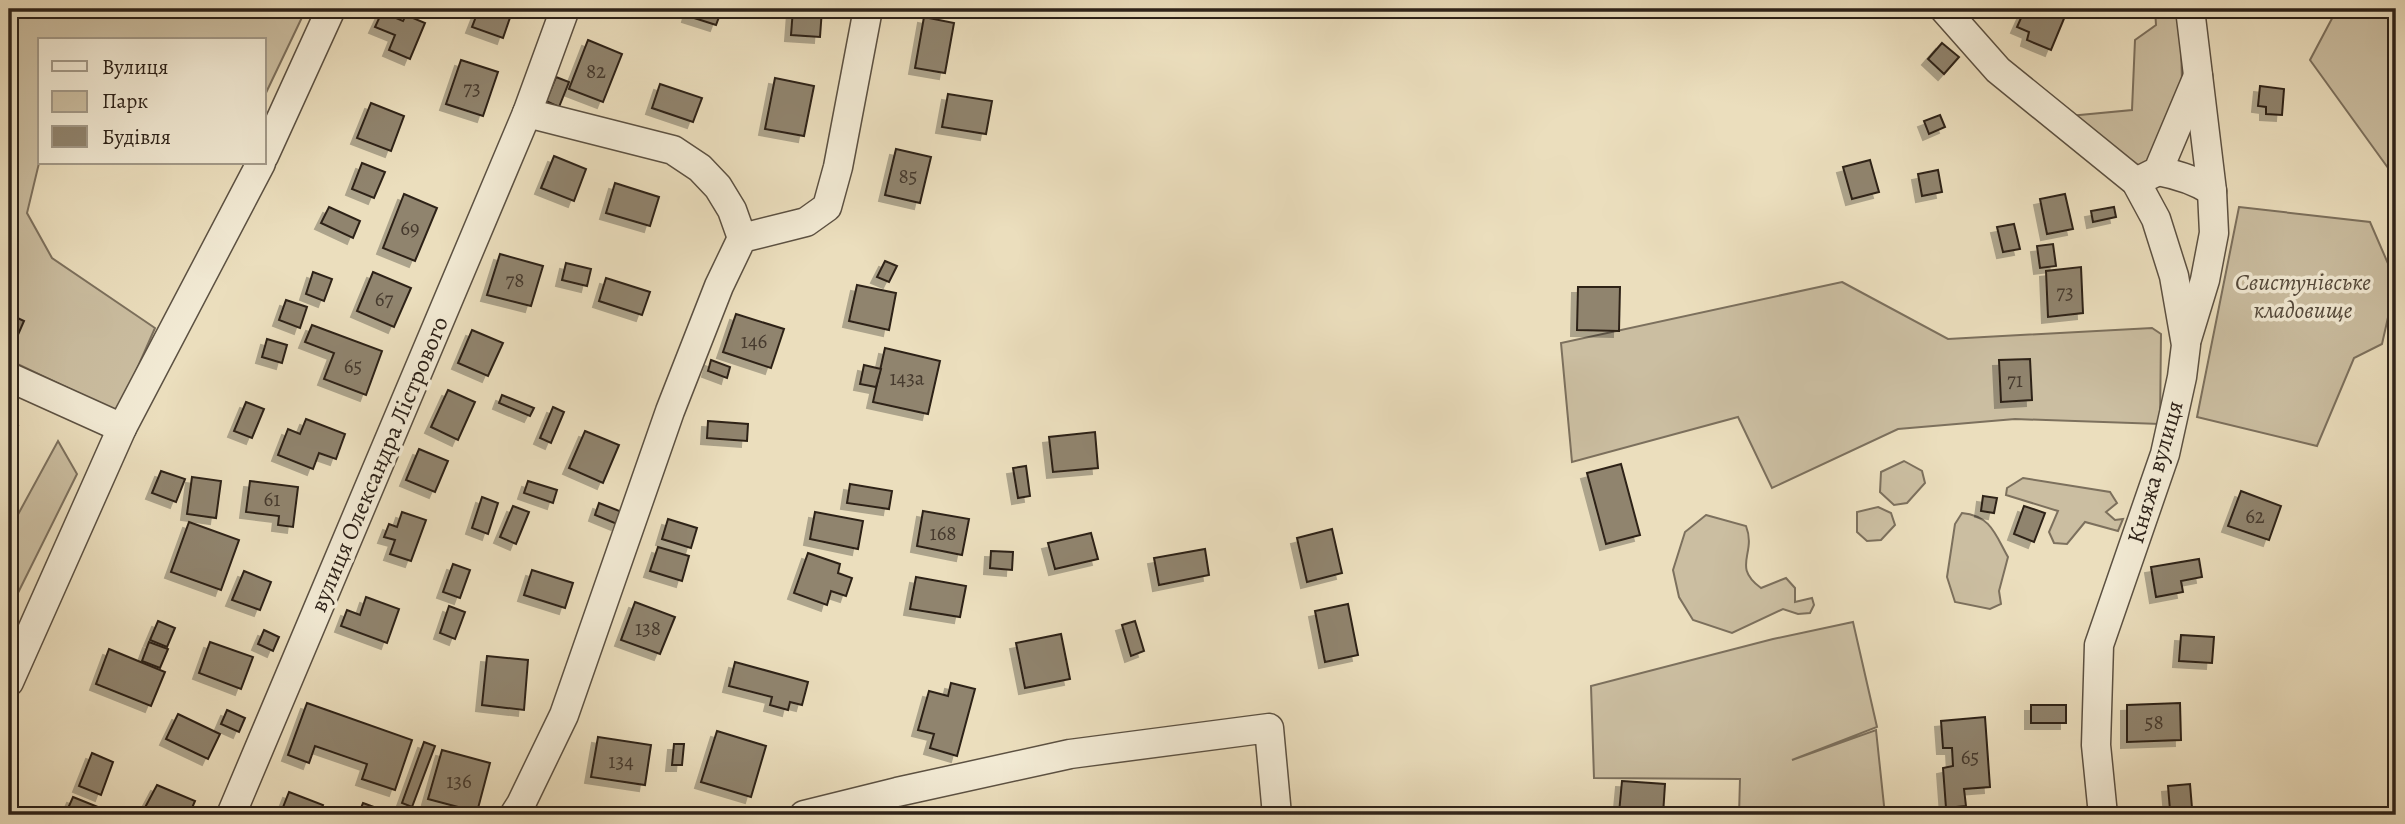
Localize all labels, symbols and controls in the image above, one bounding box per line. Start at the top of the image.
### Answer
legend [38,38,266,164]
text: Вулиця [102,53,168,81]
house number: 82 [586,57,606,85]
house number: 73 [463,74,481,102]
text: Парк [102,87,148,115]
text: Будівля [102,123,171,151]
house number: 85 [898,162,918,190]
house number: 69 [400,214,420,242]
house number: 78 [505,266,525,294]
park label: Свистунівське кладовище [2235,266,2371,326]
house number: 73 [2056,278,2074,306]
house number: 67 [375,285,393,313]
street label: вулиця Олександра Лістрового [302,311,456,617]
house number: 146 [741,327,767,355]
house number: 65 [344,352,362,380]
house number: 143а [889,364,925,392]
house number: 71 [2007,366,2023,394]
street label: Княжа вулиця [2119,397,2191,547]
house number: 61 [264,485,280,513]
house number: 62 [2245,502,2265,530]
house number: 168 [929,519,957,547]
house number: 138 [635,614,661,642]
house number: 58 [2144,708,2164,736]
house number: 65 [1961,743,1979,771]
house number: 134 [608,747,634,775]
house number: 136 [446,767,472,795]

